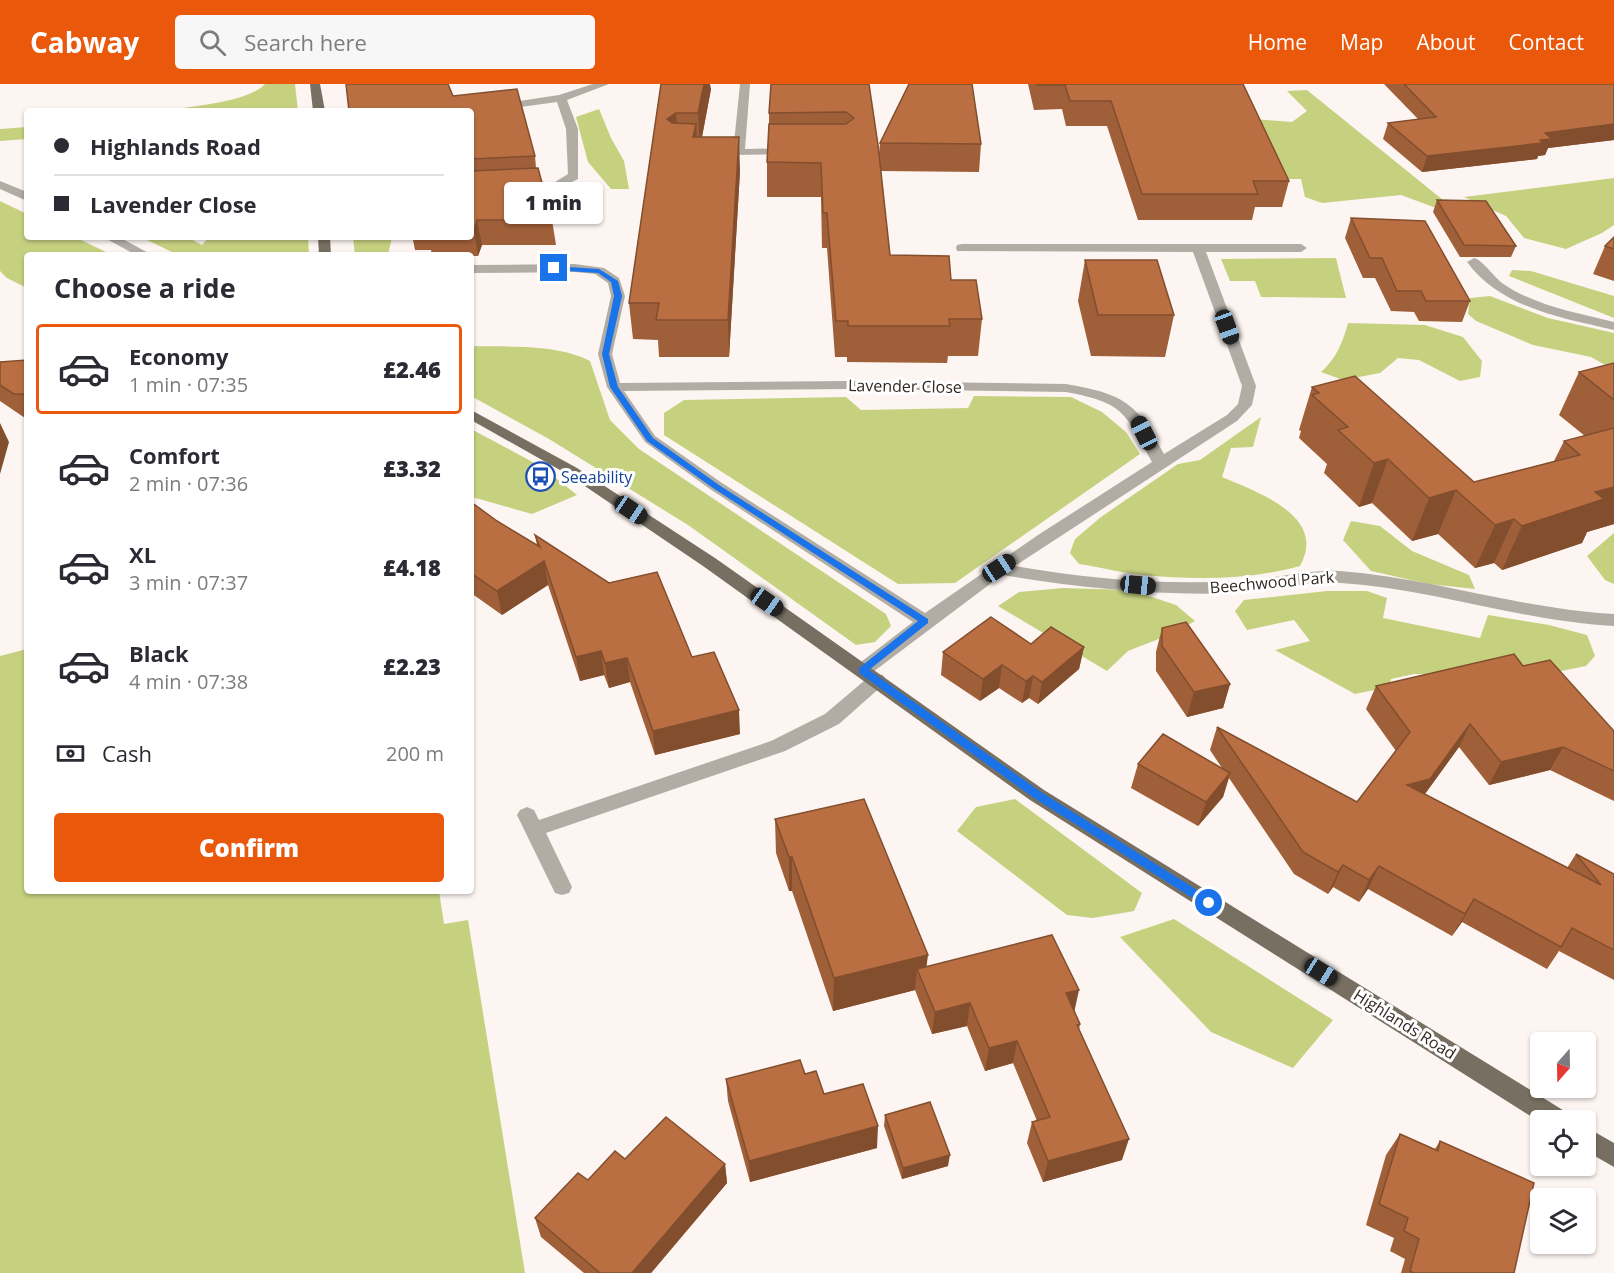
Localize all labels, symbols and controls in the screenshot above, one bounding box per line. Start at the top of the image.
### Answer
search box [175,15,595,69]
text: Cabway [30,23,139,61]
icon: search [196,26,229,59]
text: Search here [244,27,367,57]
text: Home [1248,28,1307,56]
text: Map [1340,28,1383,56]
text: About [1416,28,1476,56]
text: Contact [1509,28,1584,56]
text: Highlands Road [90,131,261,161]
callout: 1 min [504,181,604,223]
text: Lavender Close [90,189,257,219]
text: 1 min [525,189,582,216]
route end [540,254,567,281]
text: Choose a ride [54,269,236,306]
car [1212,307,1242,347]
text: Economy [129,341,228,371]
icon: car [57,342,111,396]
text: £2.46 [383,354,441,384]
text: 1 min · 07:35 [129,371,248,398]
street label: Lavender Close [848,374,962,398]
car [1128,413,1160,453]
text: Comfort [129,440,220,470]
icon: car [57,441,111,495]
text: £3.32 [383,453,441,483]
bus stop icon: Seeability [524,461,556,493]
place label: Seeability [561,466,633,488]
text: 2 min · 07:36 [129,470,248,497]
car [611,492,651,528]
text: XL [129,539,156,569]
icon: car [57,540,111,594]
car [979,551,1019,585]
text: £4.18 [383,552,441,582]
street label: Beechwood Park [1209,566,1336,598]
text: 3 min · 07:37 [129,569,248,596]
car [1119,574,1157,596]
car [747,584,787,620]
text: Black [129,638,189,668]
icon: car [57,639,111,693]
text: £2.23 [383,651,441,681]
text: 4 min · 07:38 [129,668,248,695]
icon: cash [54,737,87,770]
text: Cash [102,738,152,768]
text: 200 m [386,740,444,767]
button: Confirm [54,813,444,882]
route start [1195,889,1222,916]
car [1301,955,1341,989]
street label: Highlands Road [1350,984,1460,1064]
north arrow [1530,1032,1596,1098]
map controls [1530,1032,1596,1254]
button: locate [1530,1110,1596,1176]
button: layers [1530,1188,1596,1254]

